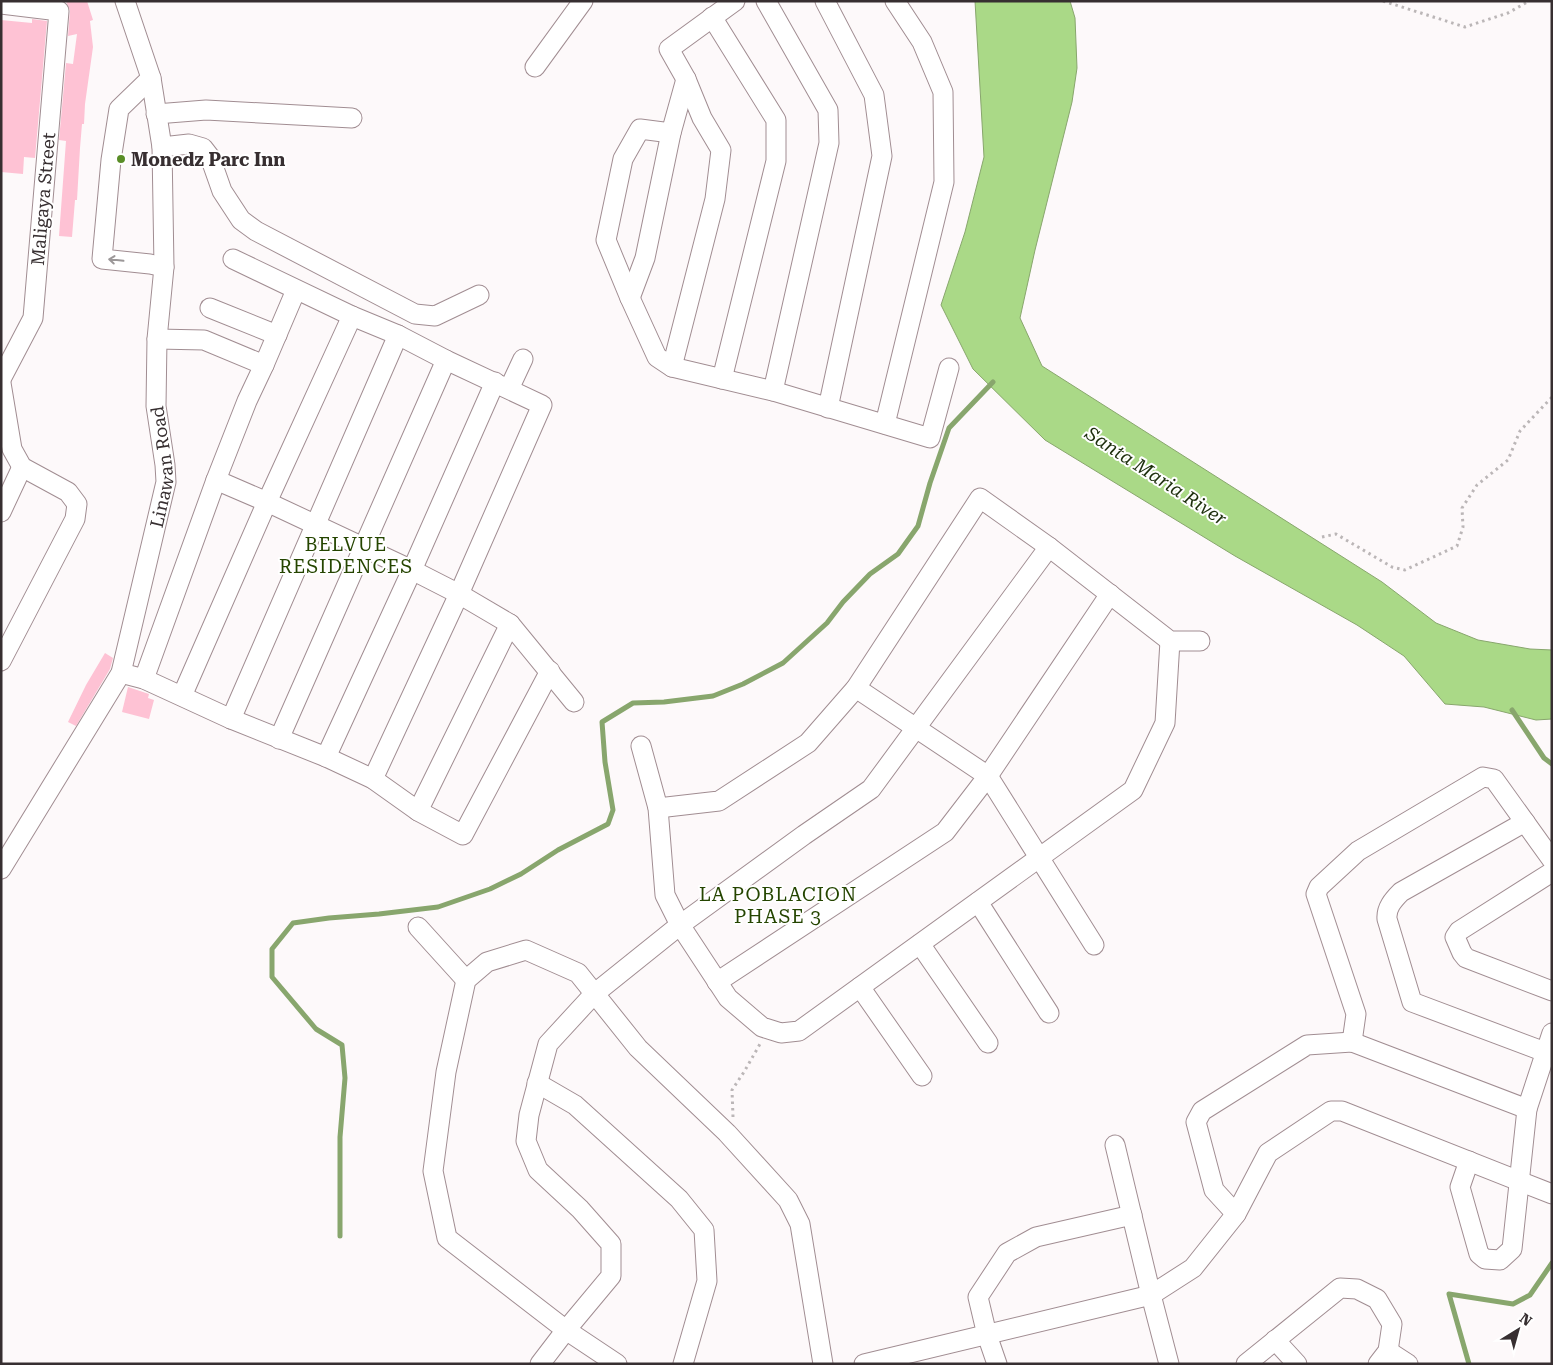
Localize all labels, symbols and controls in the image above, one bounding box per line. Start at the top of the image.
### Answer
street label: Maligaya Street [27,131,59,266]
place label: Monedz Parc Inn [131,149,285,170]
marker: Monedz Parc Inn [115,153,127,165]
one-way arrow [109,255,125,265]
street label: Linawan Road [145,404,178,530]
water label: Santa Maria River [1080,421,1231,530]
district label: BELVUE RESIDENCES [279,533,413,578]
district label: LA POBLACION PHASE 3 [699,883,857,928]
north arrow [1493,1305,1543,1355]
text: N [1517,1310,1535,1329]

